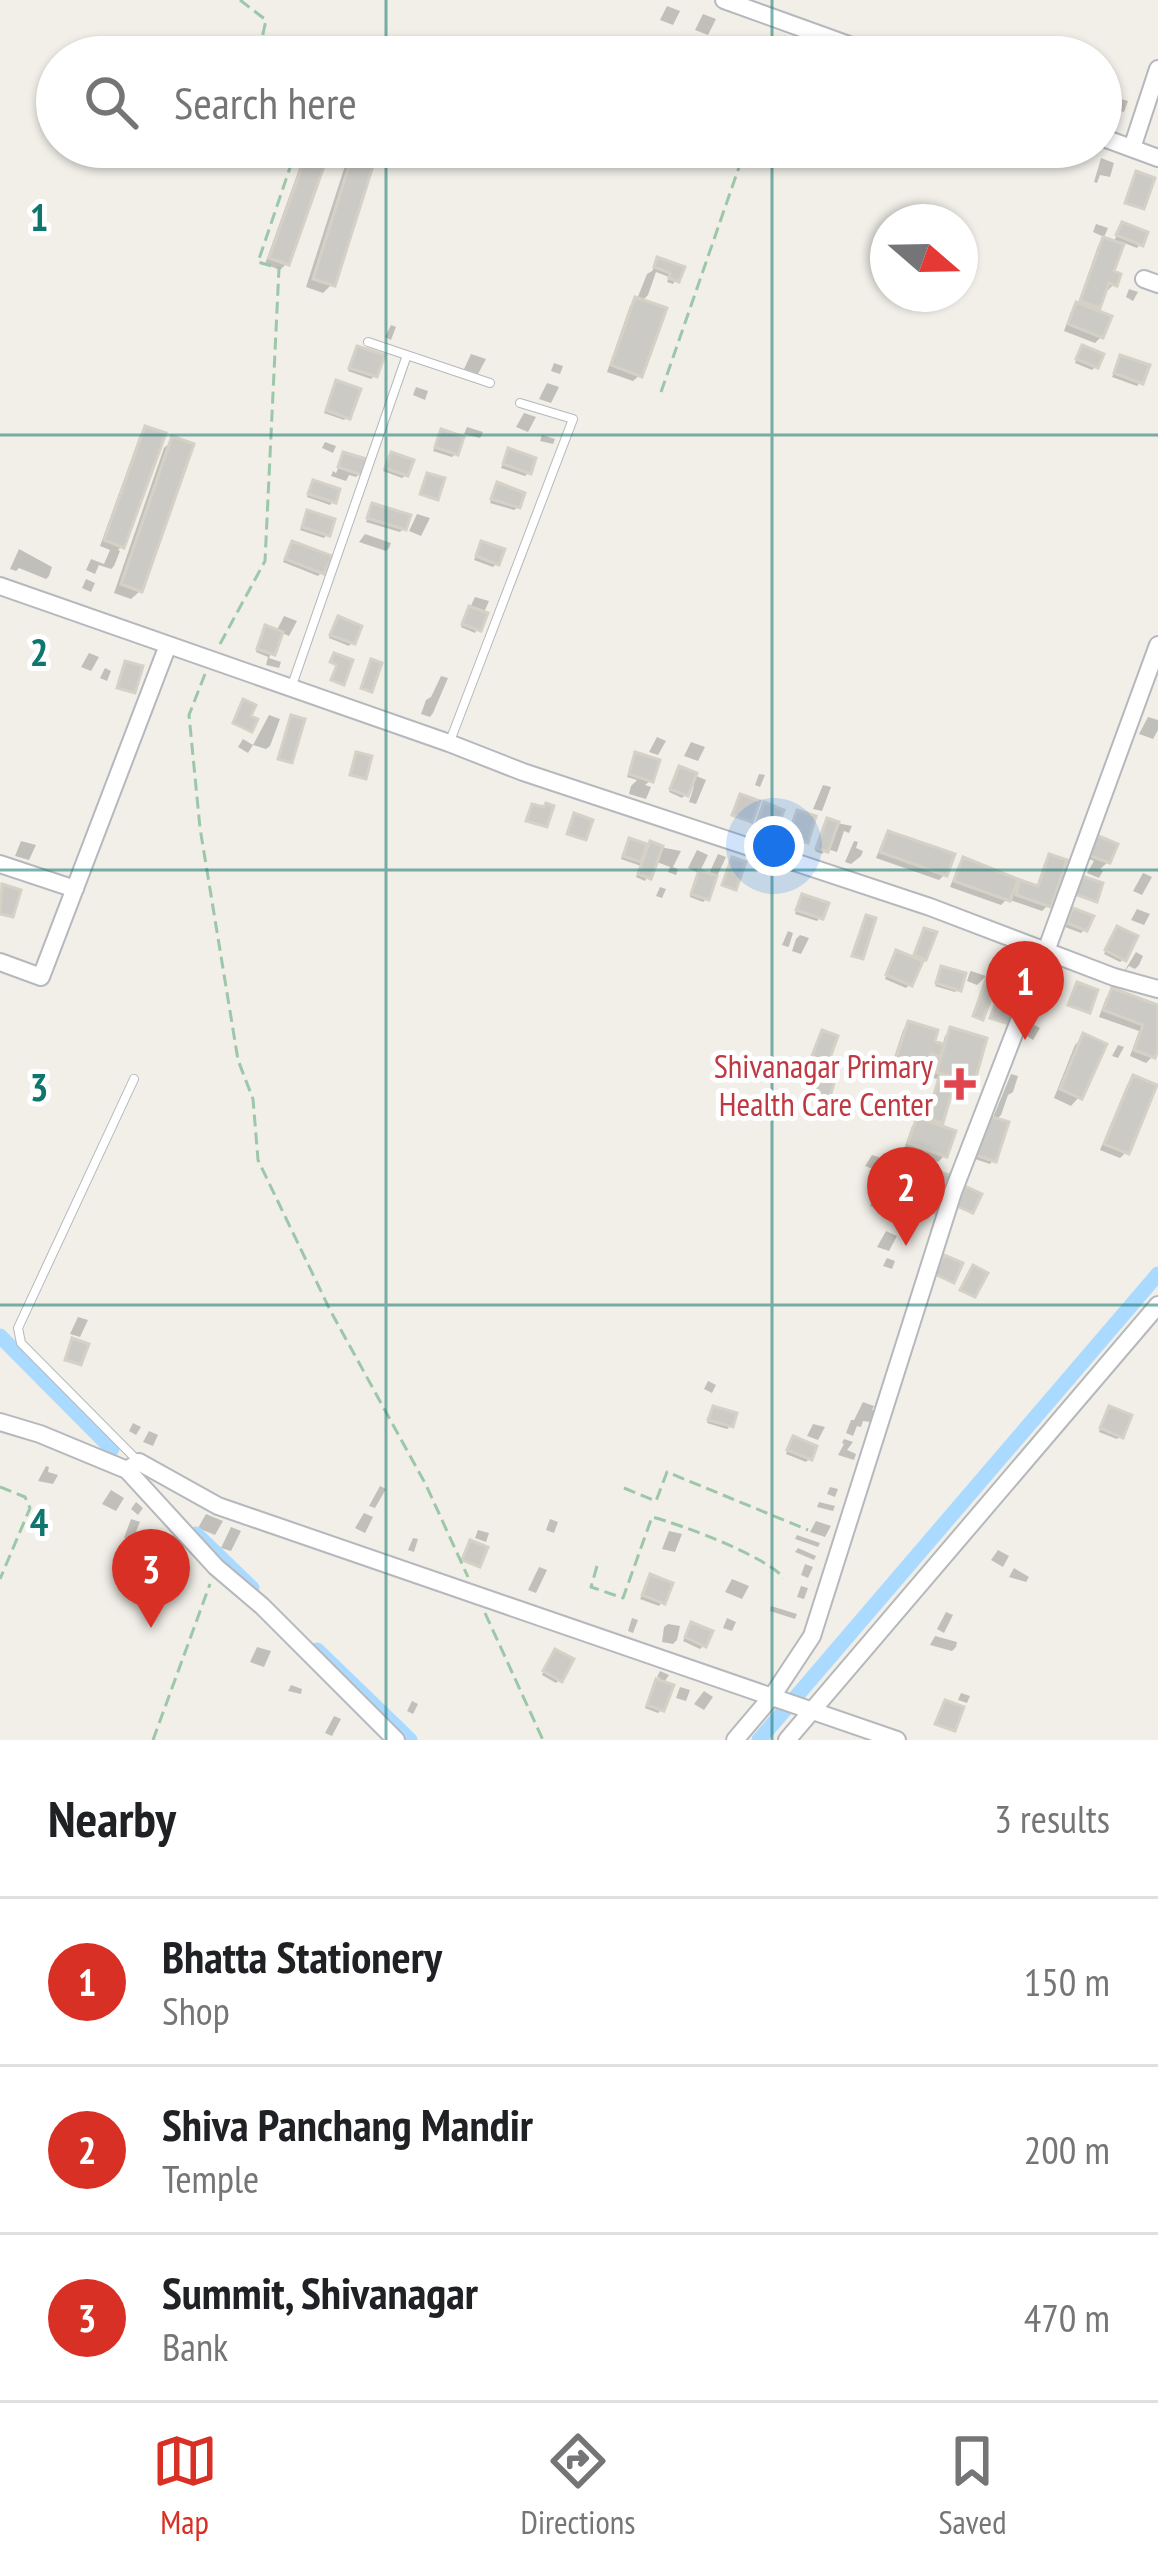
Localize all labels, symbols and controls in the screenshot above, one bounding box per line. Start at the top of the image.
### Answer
search box [36,36,1122,168]
icon: search [78,69,144,135]
text: Search here [174,73,357,131]
text: 1 [30,191,48,242]
north arrow [870,204,978,312]
text: 2 [30,626,48,677]
your location [744,816,804,876]
pin: 1 [986,941,1064,1040]
place label: Shivanagar Primary Health Care Center [714,1044,934,1125]
text: 3 [30,1061,48,1112]
marker: Shivanagar Primary Health Care Center [944,1068,976,1100]
pin: 2 [867,1147,945,1246]
text: 4 [30,1496,49,1547]
pin: 3 [112,1529,190,1628]
text: Nearby [48,1785,176,1851]
text: 3 results [994,1793,1110,1844]
text: Bhatta Stationery [162,1927,442,1985]
text: 1 [78,1956,96,2007]
text: 150 m [1024,1956,1110,2007]
text: Shop [162,1985,230,2036]
text: Shiva Panchang Mandir [162,2095,533,2153]
text: 2 [78,2124,96,2175]
text: 200 m [1024,2124,1110,2175]
text: Temple [162,2153,259,2204]
text: Summit, Shivanagar [162,2263,478,2321]
text: 3 [78,2292,96,2343]
text: 470 m [1024,2292,1110,2343]
text: Bank [162,2321,228,2372]
tab: Map [152,2428,218,2543]
tab: Directions [521,2428,635,2543]
tab: Saved [938,2428,1006,2543]

